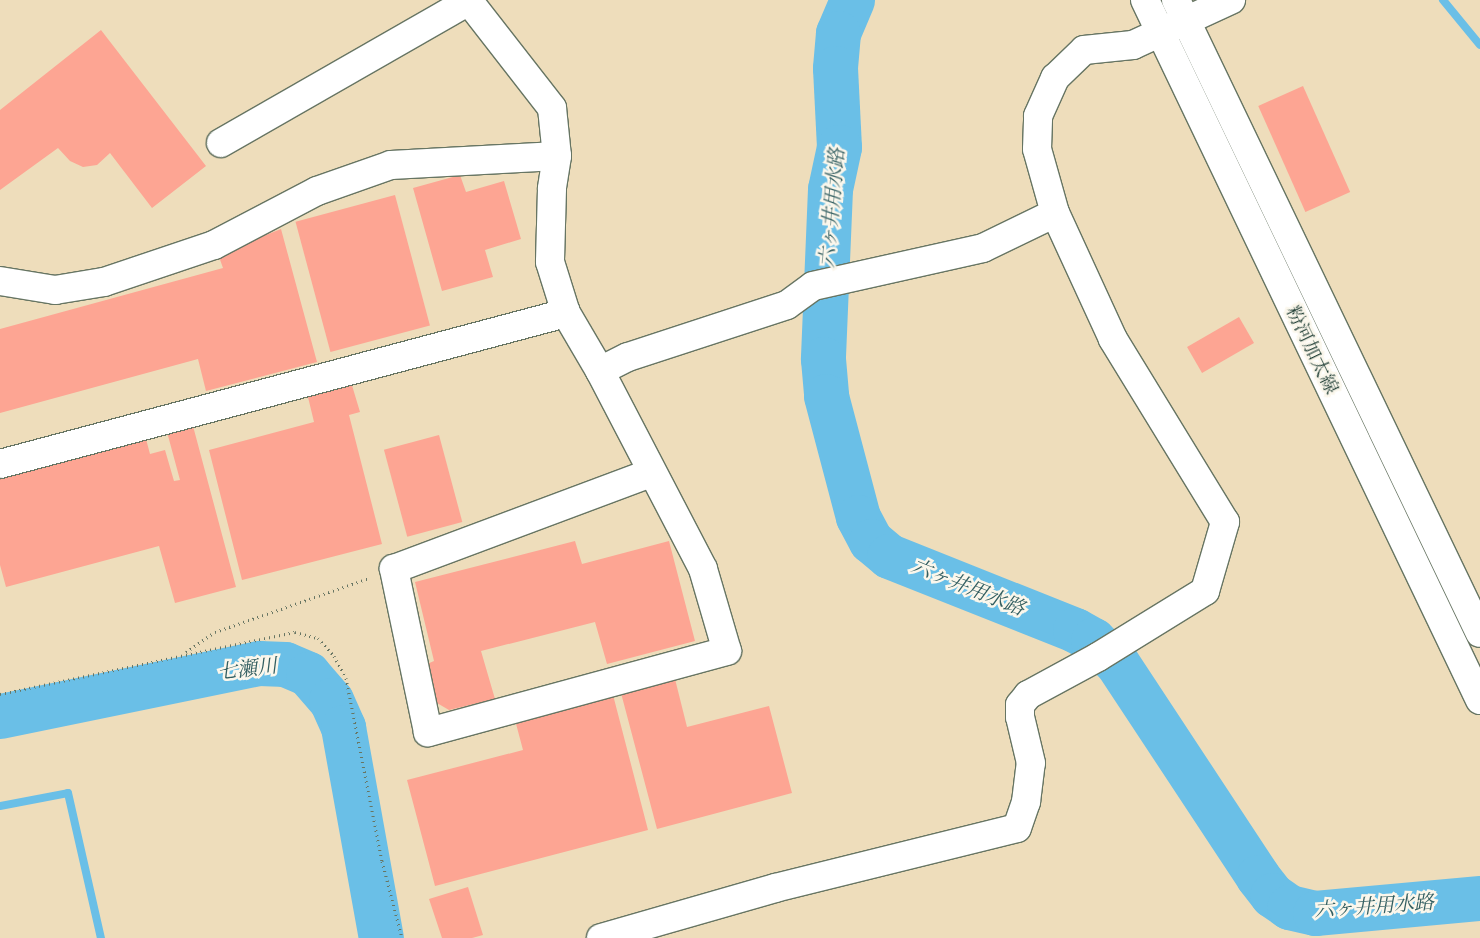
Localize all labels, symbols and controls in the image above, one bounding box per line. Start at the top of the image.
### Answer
water label: 六ヶ井用水路 [815,147,849,269]
street label: 粉河加太線 [1281,302,1343,398]
water label: 六ヶ井用水路 [908,553,1028,621]
water label: 七瀬川 [216,653,278,685]
water label: 六ヶ井用水路 [1313,890,1435,922]

